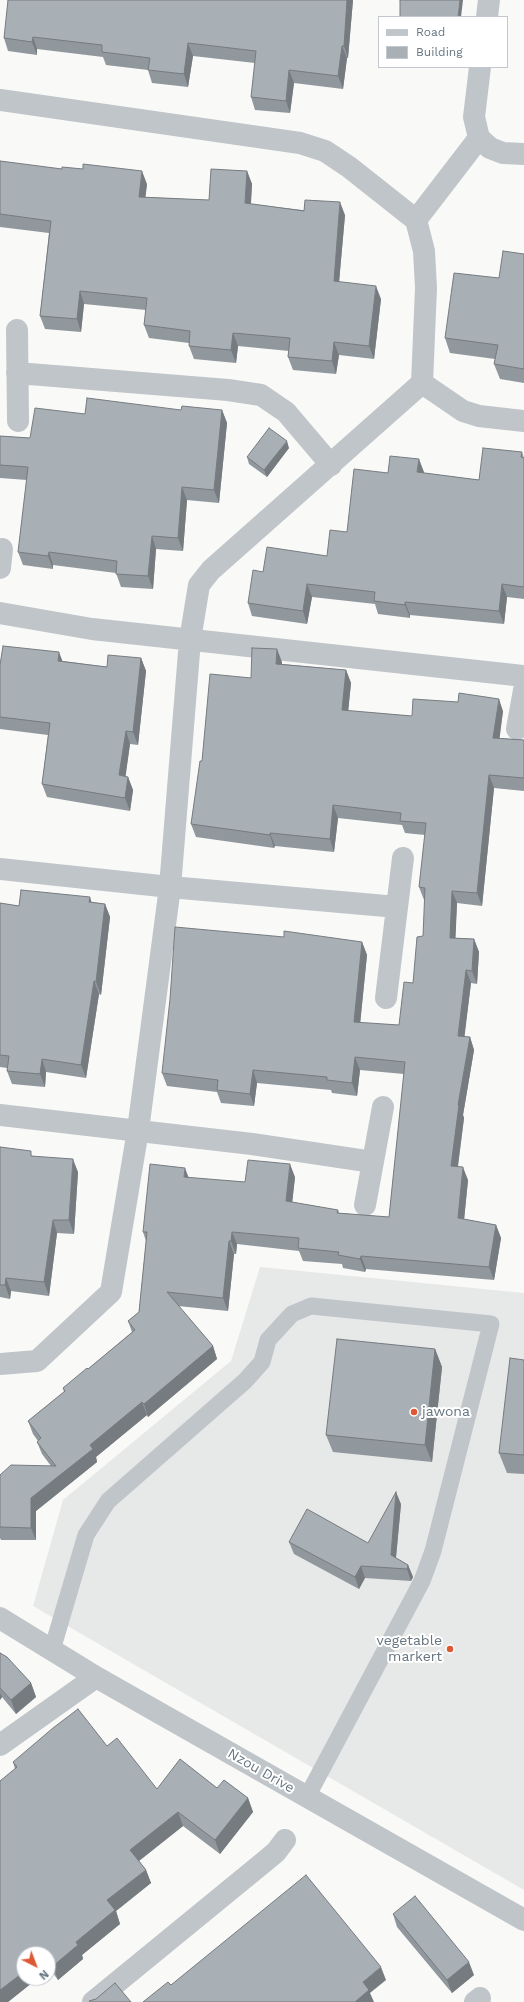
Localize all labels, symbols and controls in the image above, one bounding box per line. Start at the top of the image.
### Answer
legend [378,16,508,68]
text: Road [416,25,445,39]
text: Building [416,45,463,59]
place label: jawona [422,1404,470,1420]
marker: jawona [409,1407,419,1417]
place label: vegetable markert [376,1633,442,1666]
marker: vegetable markert [445,1644,455,1654]
street label: Nzou Drive [225,1745,297,1797]
north arrow [16,1946,56,1986]
text: N [36,1967,51,1982]

